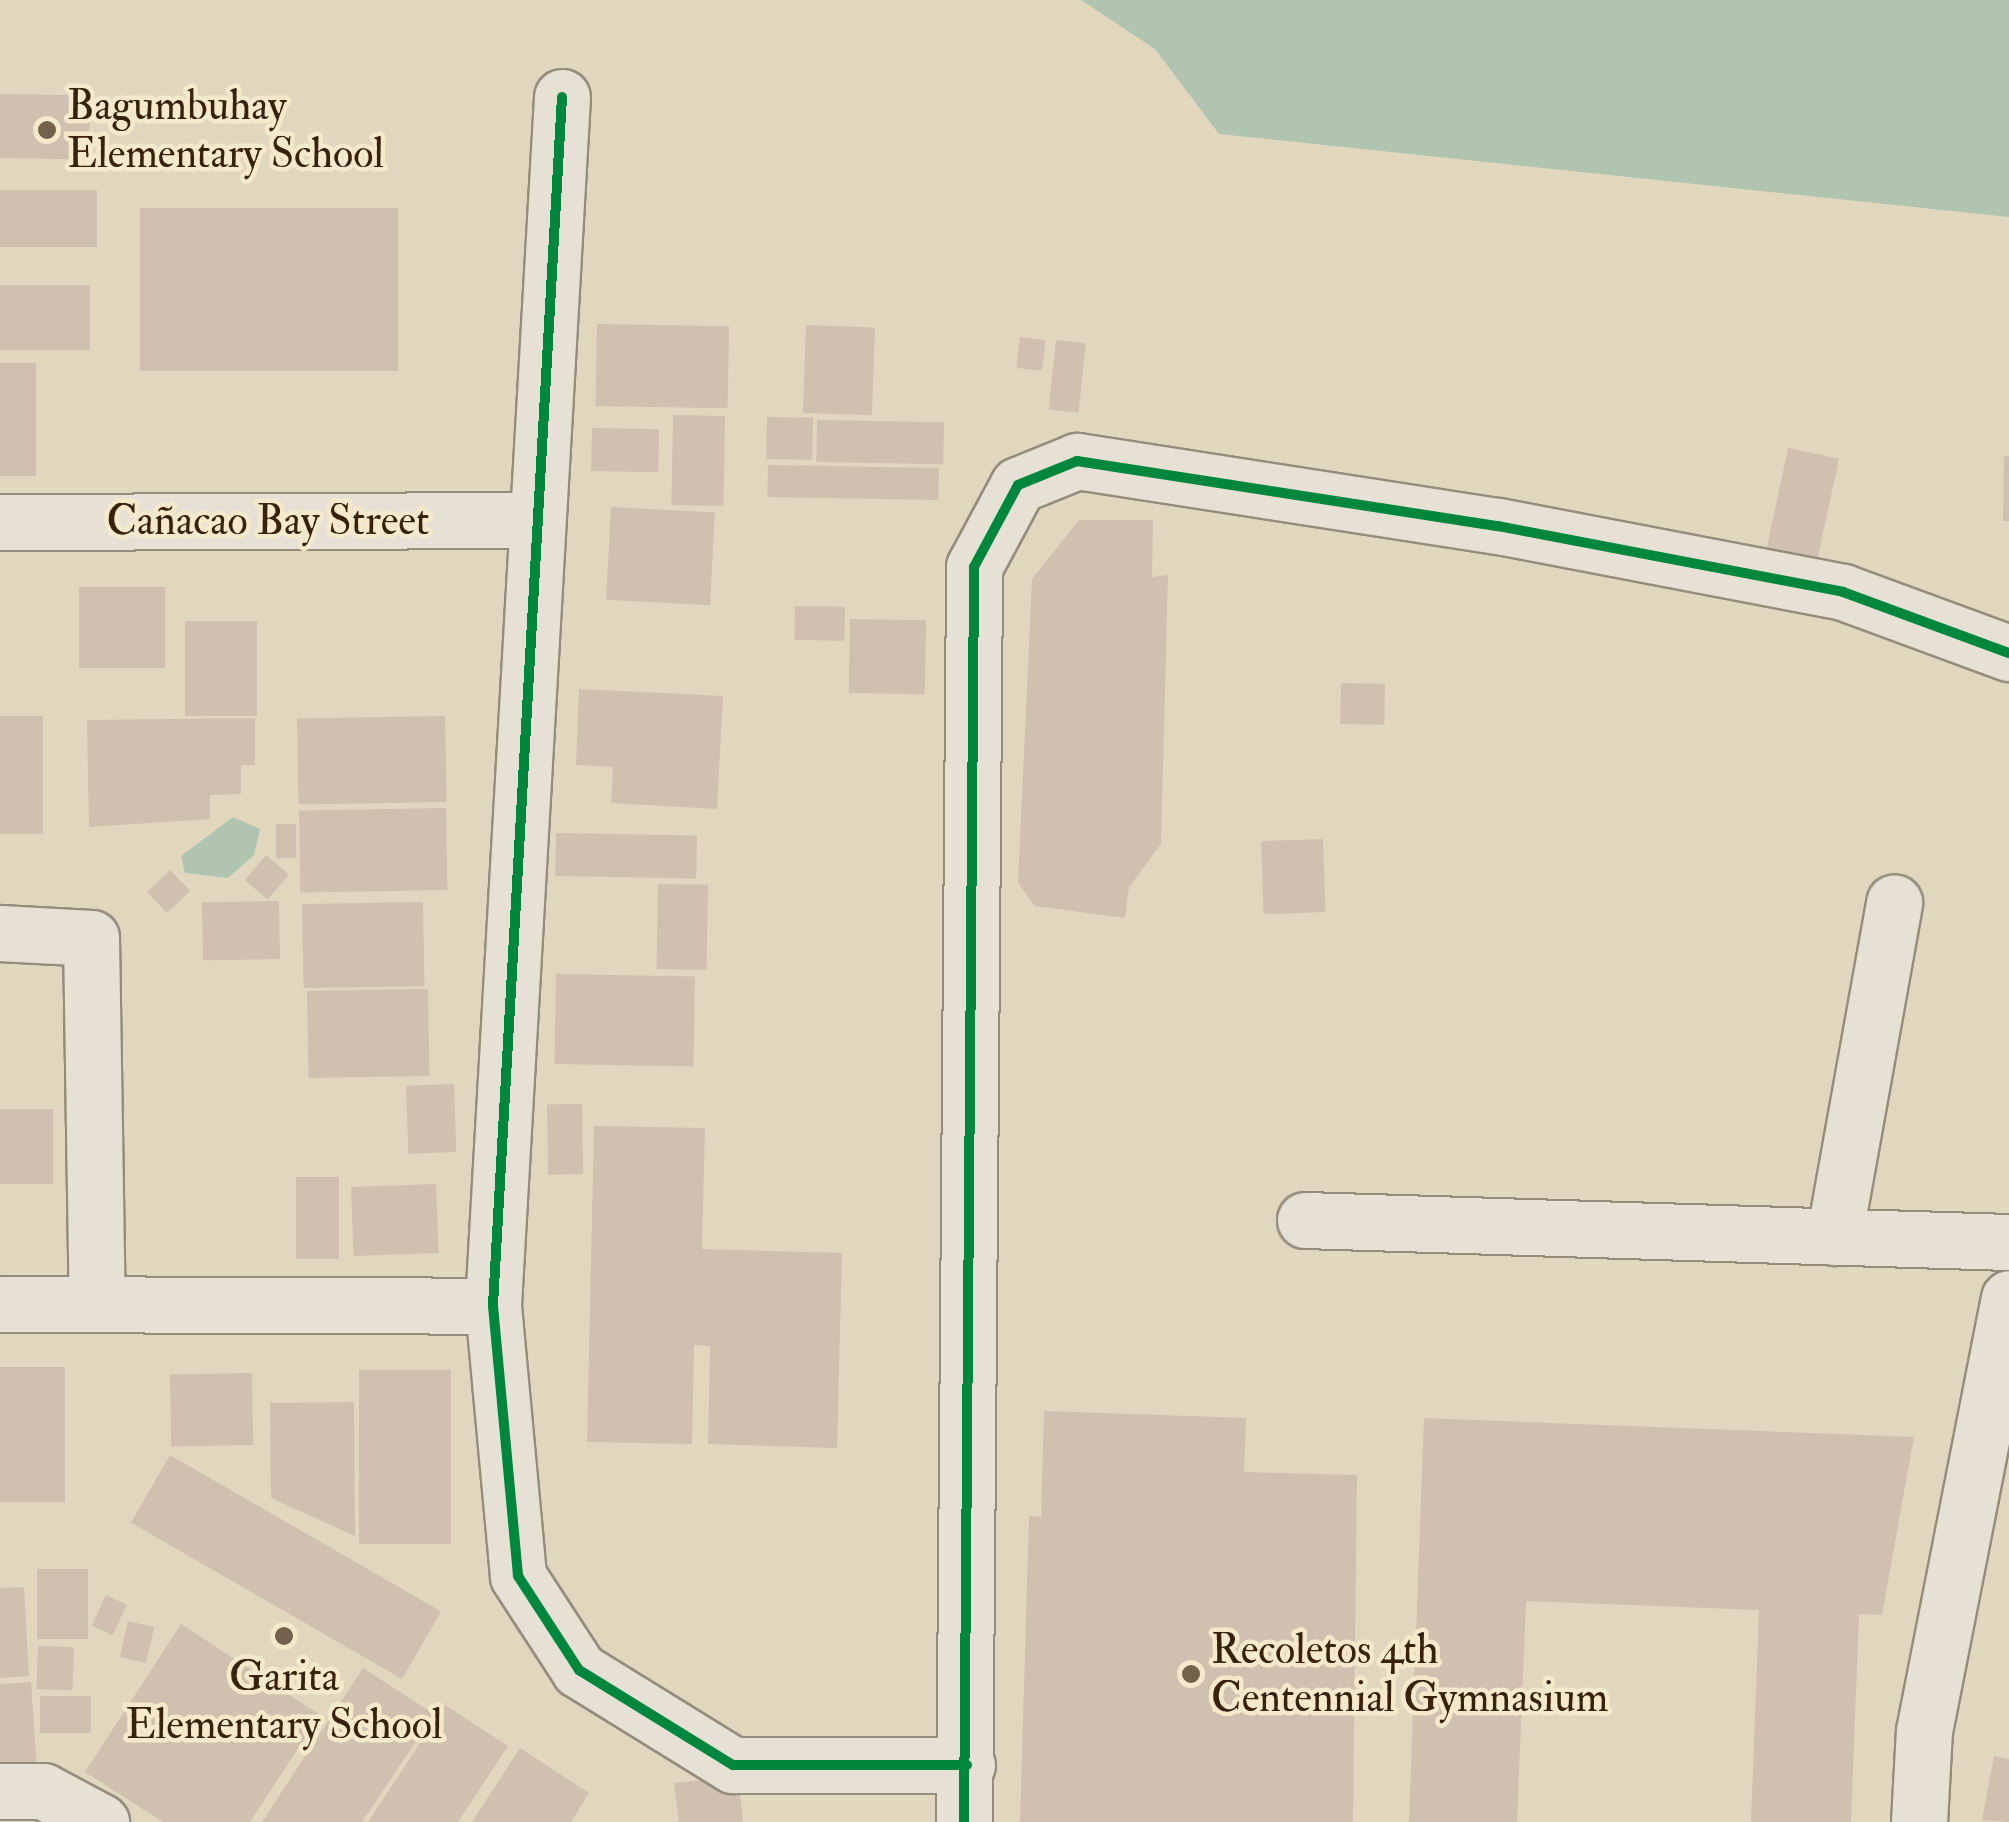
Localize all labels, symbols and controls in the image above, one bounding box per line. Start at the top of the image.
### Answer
place label: Bagumbuhay Elementary School [67,81,384,180]
marker: Bagumbuhay Elementary School [36,119,58,141]
street label: Cañacao Bay Street [107,496,429,546]
marker: Garita Elementary School [273,1625,295,1647]
place label: Recoletos 4th Centennial Gymnasium [1211,1625,1608,1724]
place label: Garita Elementary School [126,1652,442,1750]
marker: Recoletos 4th Centennial Gymnasium [1180,1663,1202,1685]

